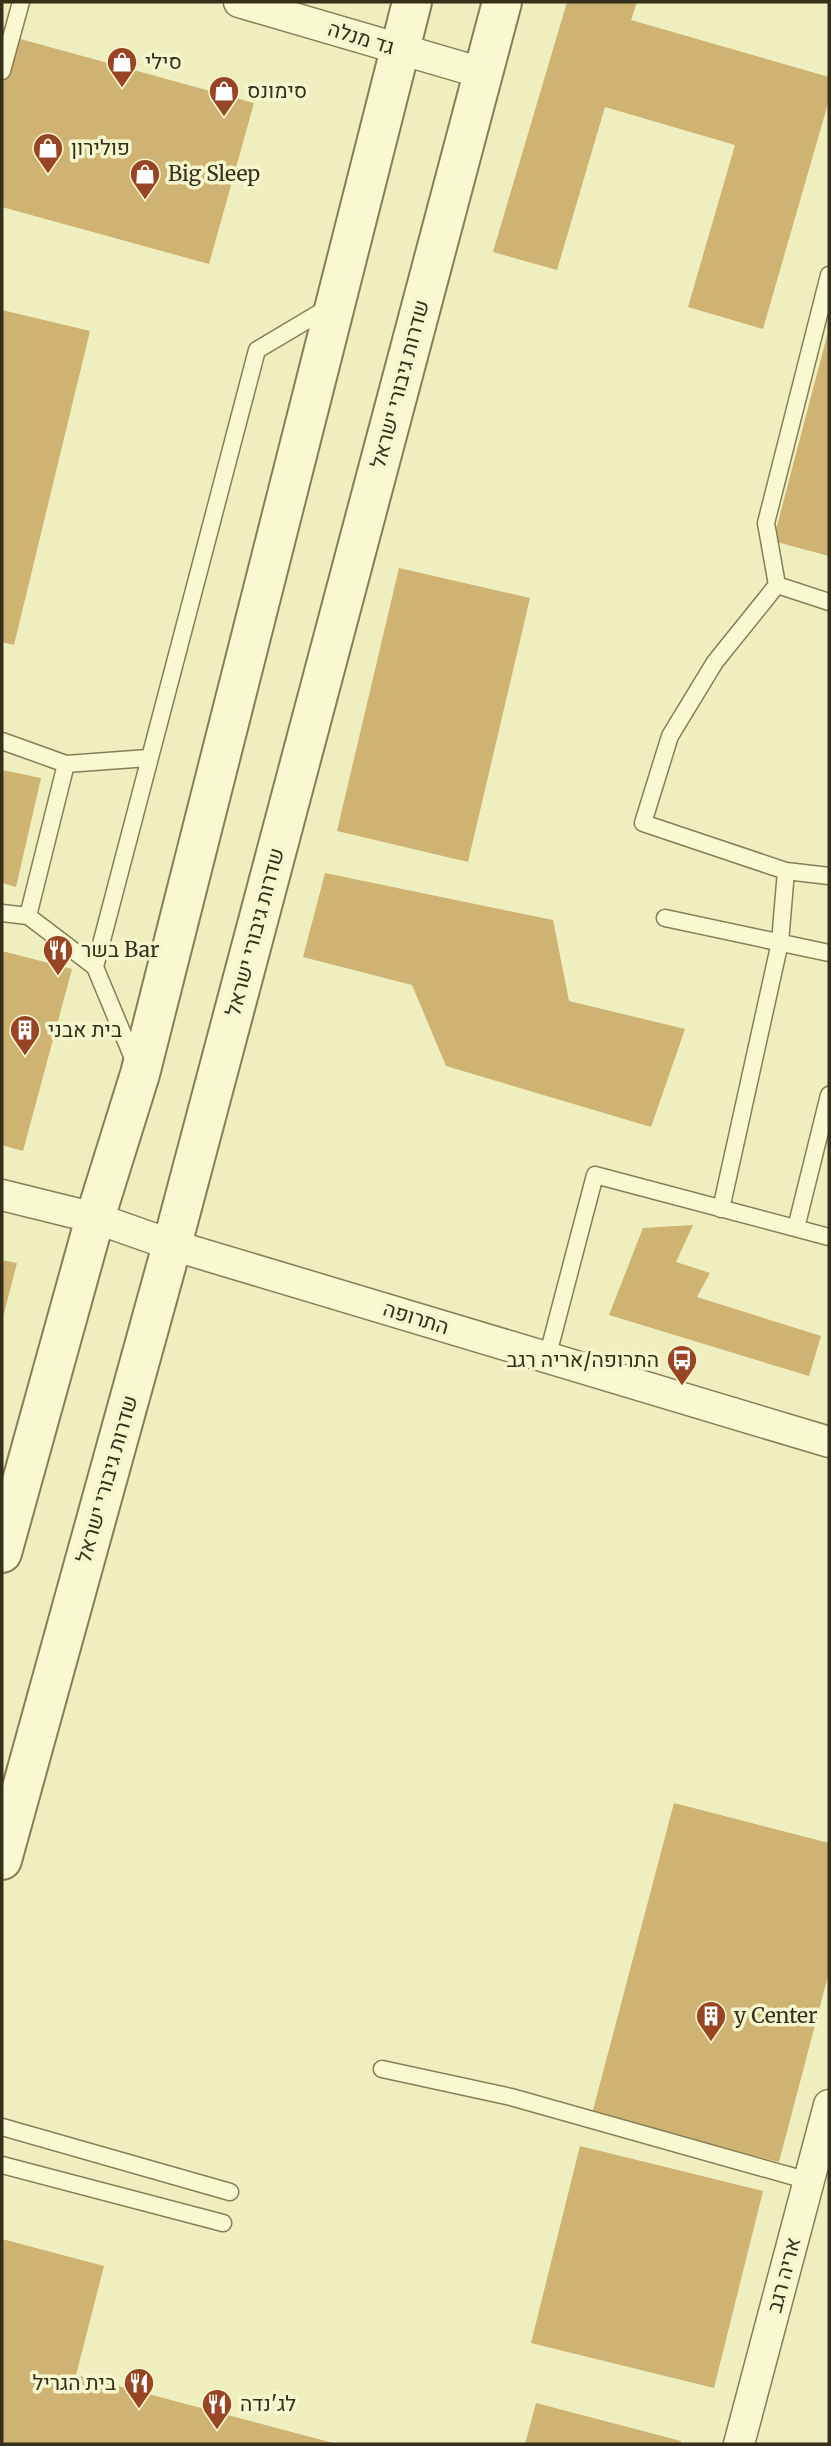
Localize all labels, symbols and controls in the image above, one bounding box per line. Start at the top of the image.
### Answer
street label: גד מנלה [325,15,398,60]
shop icon: סילי [105,45,139,89]
place label: סילי [145,48,182,75]
shop icon: סימונס [207,74,241,118]
place label: סימונס [247,77,307,104]
shop icon: פולירון [31,131,65,175]
place label: פולירון [71,134,130,161]
shop icon: Big Sleep [128,157,162,201]
place label: Big Sleep [168,160,260,187]
street label: שדרות גיבורי ישראל [364,297,435,471]
street label: שדרות גיבורי ישראל [219,845,290,1019]
restaurant icon: בשר Bar [41,933,75,977]
place label: בשר Bar [81,936,159,963]
building icon: בית אבני [8,1013,42,1057]
place label: בית אבני [48,1016,122,1043]
street label: התרופה [380,1295,452,1340]
bus stop icon: התרופה/אריה רגב [665,1343,699,1387]
place label: התרופה/אריה רגב [506,1346,659,1373]
street label: שדרות גיבורי ישראל [70,1392,143,1566]
building icon: y Center [694,1999,728,2043]
place label: y Center [734,2002,817,2029]
street label: אריה רגב [761,2234,807,2316]
restaurant icon: בית הגריל [122,2366,156,2410]
place label: בית הגריל [33,2369,116,2396]
restaurant icon: לג'נדה [200,2387,234,2431]
place label: לג'נדה [240,2390,296,2417]

